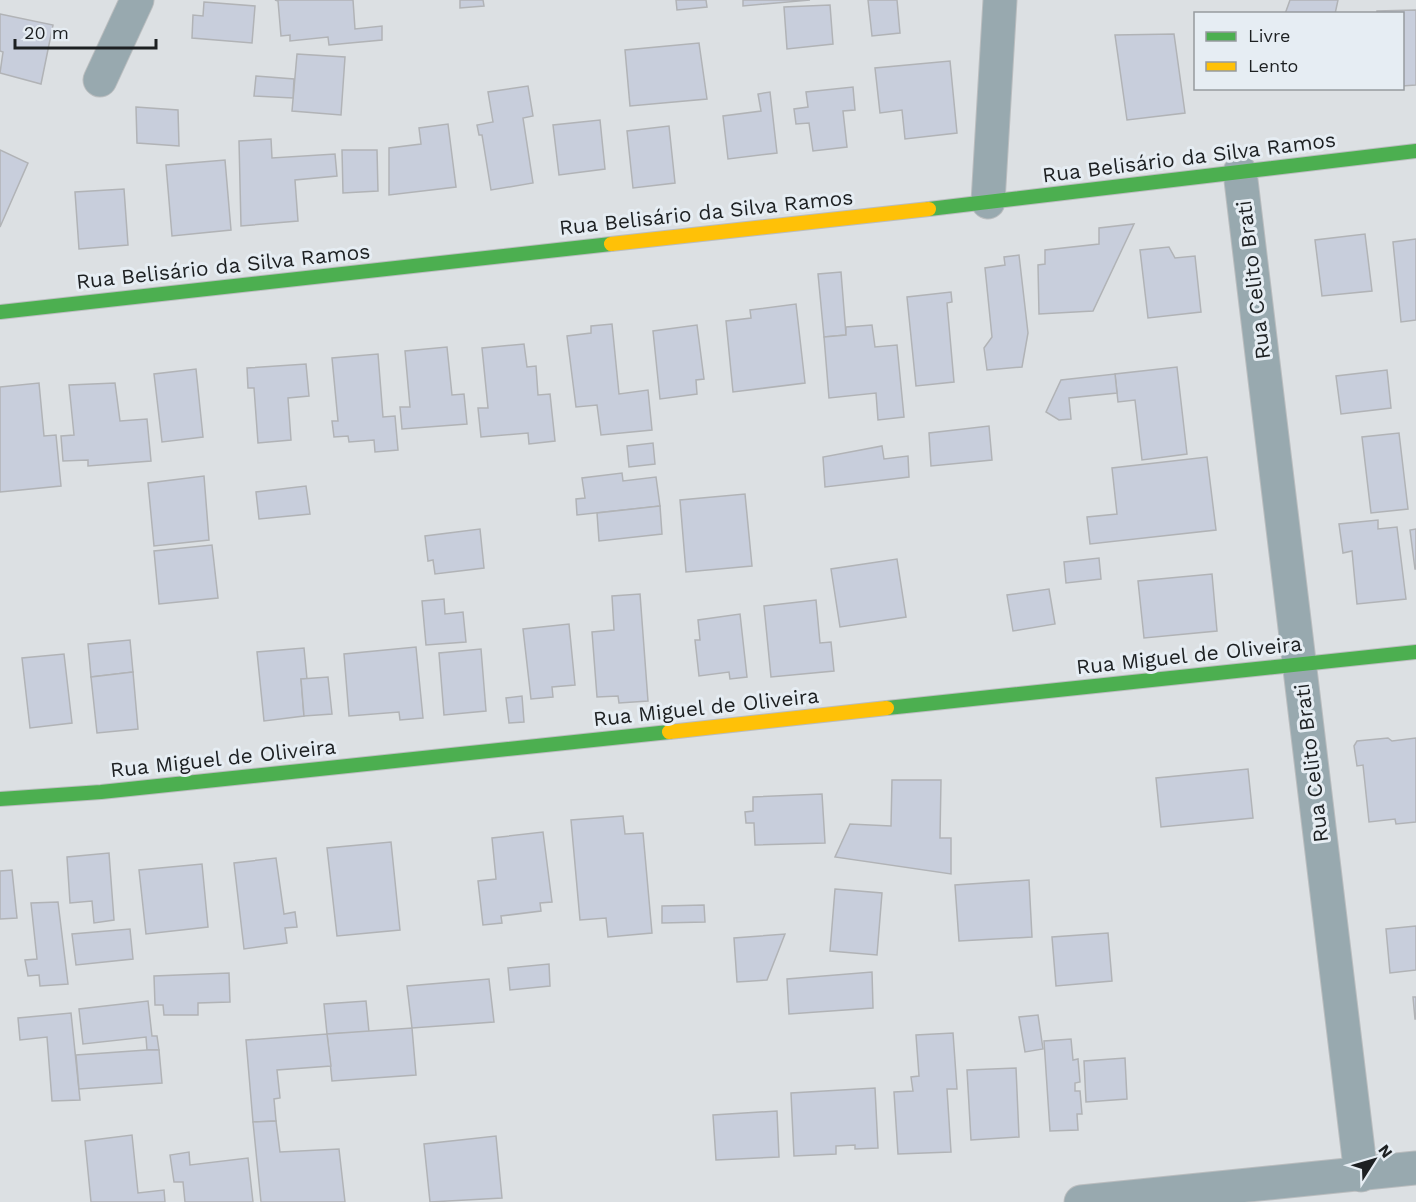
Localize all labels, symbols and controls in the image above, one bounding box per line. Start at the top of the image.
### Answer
scale bar [15,12,156,50]
legend [1194,12,1404,90]
text: 20 m [24,22,69,43]
text: Livre [1248,25,1290,46]
text: Lento [1248,55,1298,76]
street label: Rua Belisário da Silva Ramos [1041,127,1337,187]
street label: Rua Belisário da Silva Ramos [558,184,854,240]
street label: Rua Celito Brati [1231,199,1275,361]
street label: Rua Belisário da Silva Ramos [75,238,371,294]
street label: Rua Miguel de Oliveira [1075,631,1303,679]
street label: Rua Celito Brati [1289,682,1333,844]
street label: Rua Miguel de Oliveira [592,683,820,731]
street label: Rua Miguel de Oliveira [109,734,337,782]
north arrow [1344,1130,1404,1190]
text: N [1374,1141,1397,1162]

